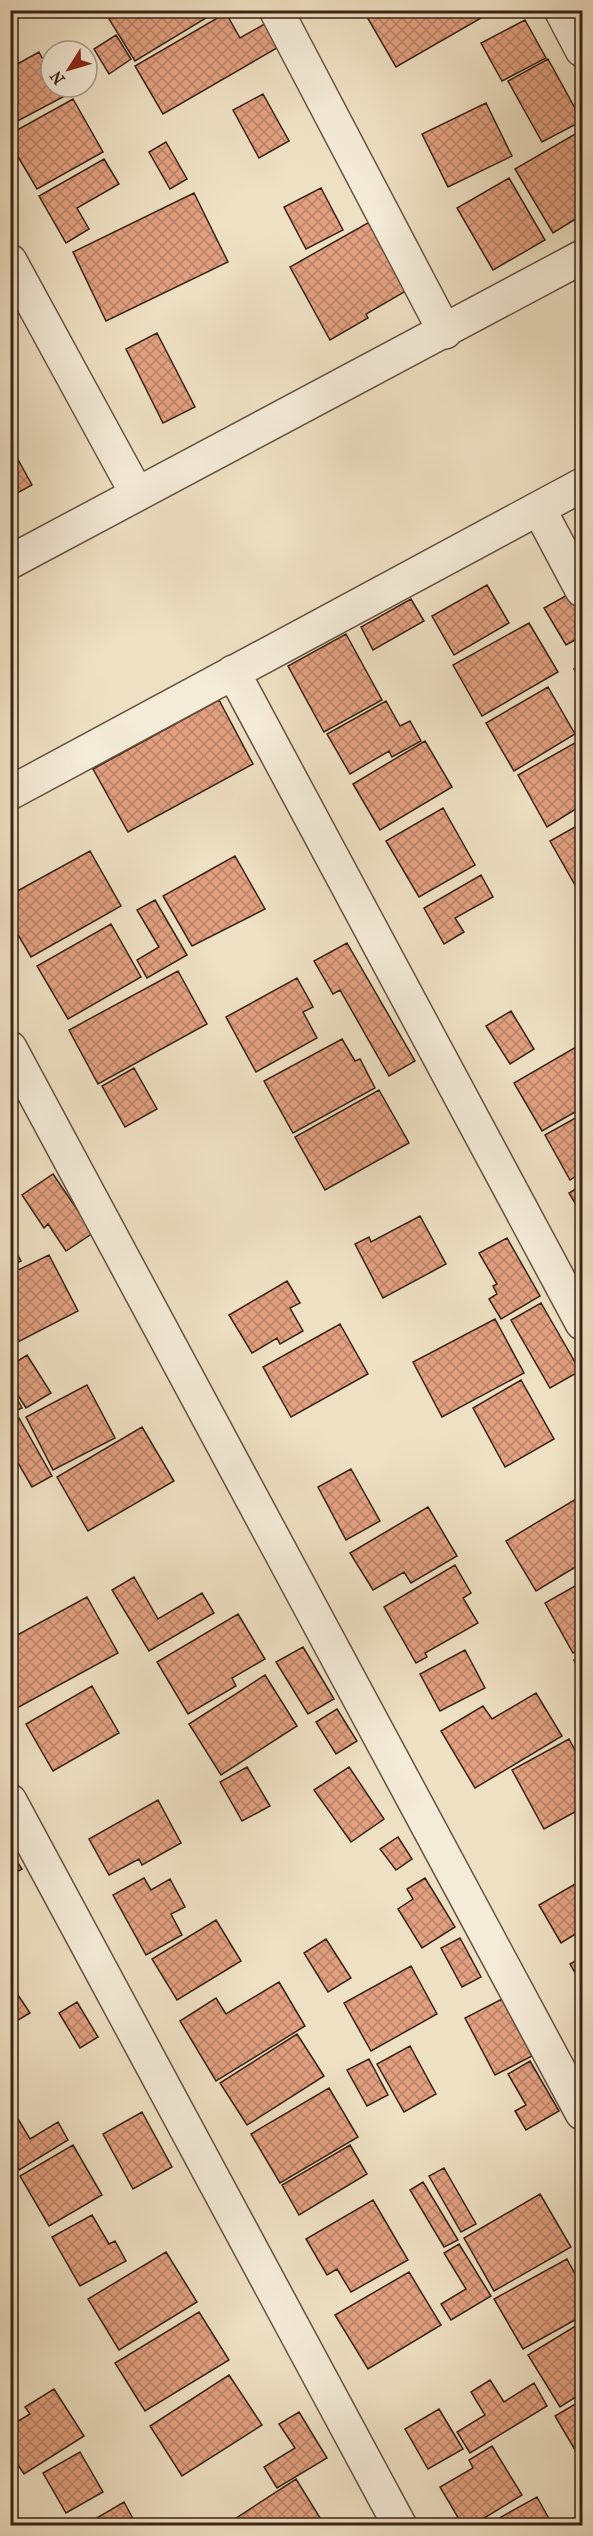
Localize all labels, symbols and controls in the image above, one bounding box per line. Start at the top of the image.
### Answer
north arrow [39,39,99,99]
text: N [46,66,69,88]

